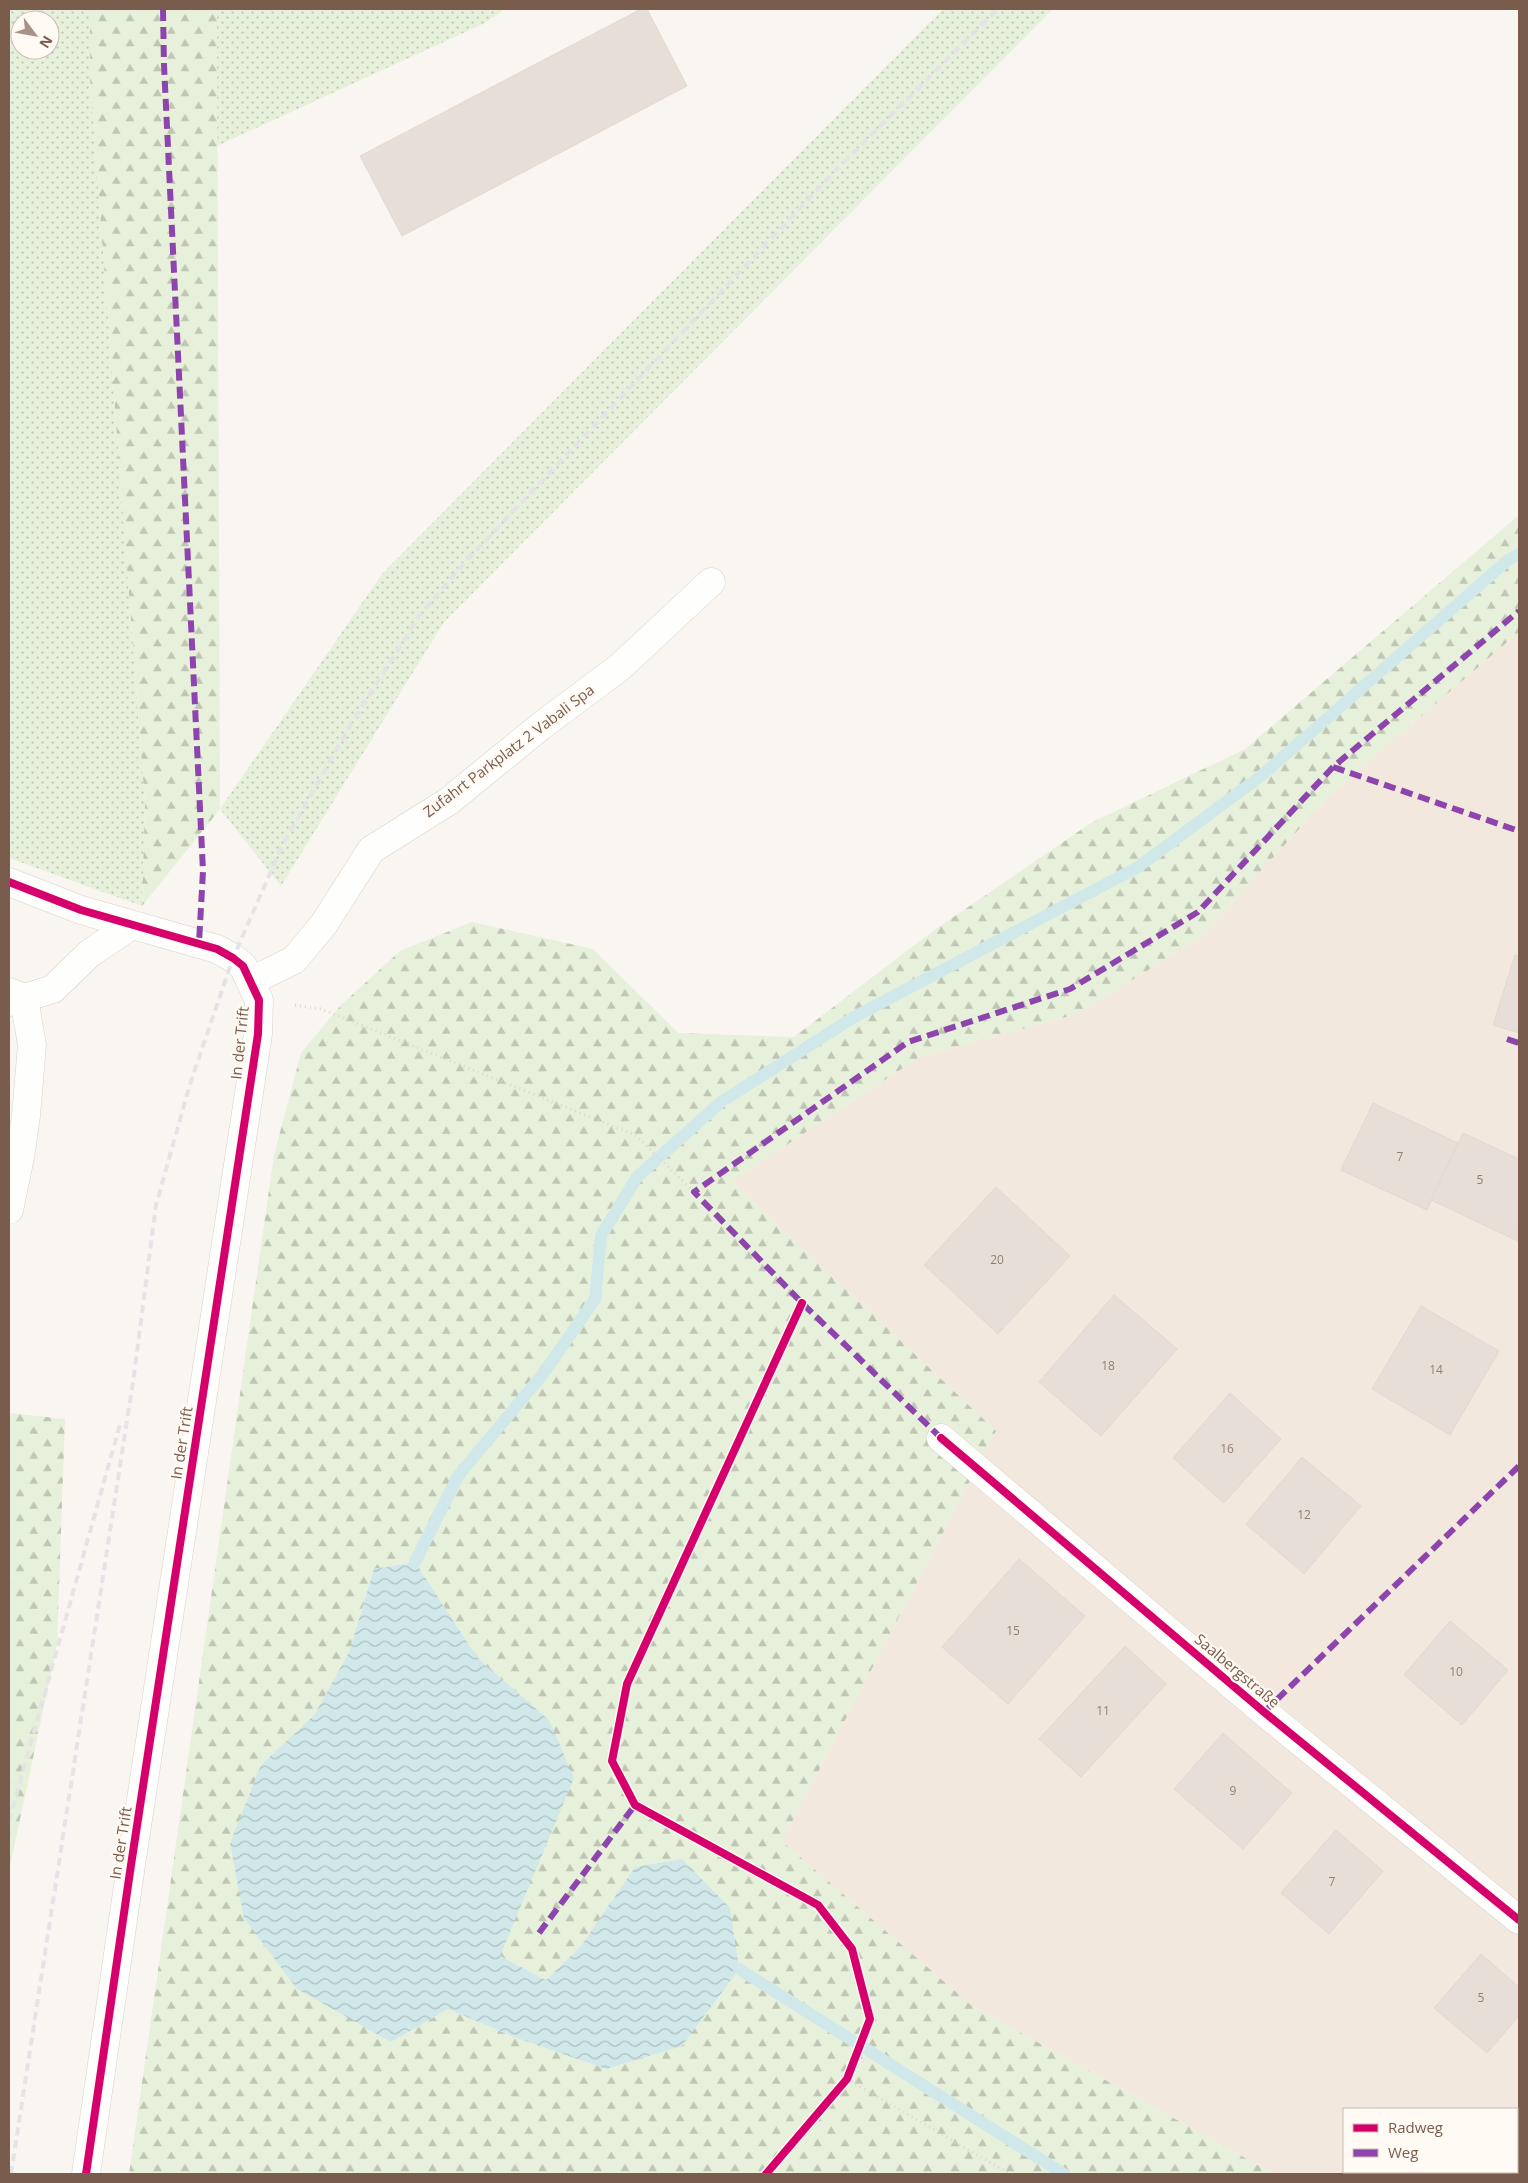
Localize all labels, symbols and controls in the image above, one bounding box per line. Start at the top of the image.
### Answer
north arrow [10,10,60,60]
text: N [35,32,58,52]
street label: Zufahrt Parkplatz 2 Vabali Spa [419,679,598,821]
street label: In der Trift [225,1005,253,1080]
house number: 7 [1397,1148,1404,1165]
house number: 5 [1477,1171,1484,1188]
house number: 20 [990,1251,1004,1268]
house number: 18 [1101,1357,1115,1374]
house number: 14 [1429,1361,1443,1378]
street label: In der Trift [165,1405,197,1481]
house number: 16 [1220,1440,1234,1457]
house number: 12 [1297,1506,1311,1523]
house number: 15 [1006,1622,1020,1639]
street label: Saalbergstraße [1191,1629,1284,1712]
house number: 10 [1449,1663,1463,1680]
house number: 11 [1096,1702,1110,1719]
house number: 9 [1230,1782,1237,1799]
street label: In der Trift [104,1805,136,1881]
house number: 7 [1329,1873,1336,1890]
house number: 5 [1478,1989,1485,2006]
legend [1343,2108,1518,2173]
text: Radweg [1388,2117,1443,2137]
text: Weg [1388,2142,1418,2162]

